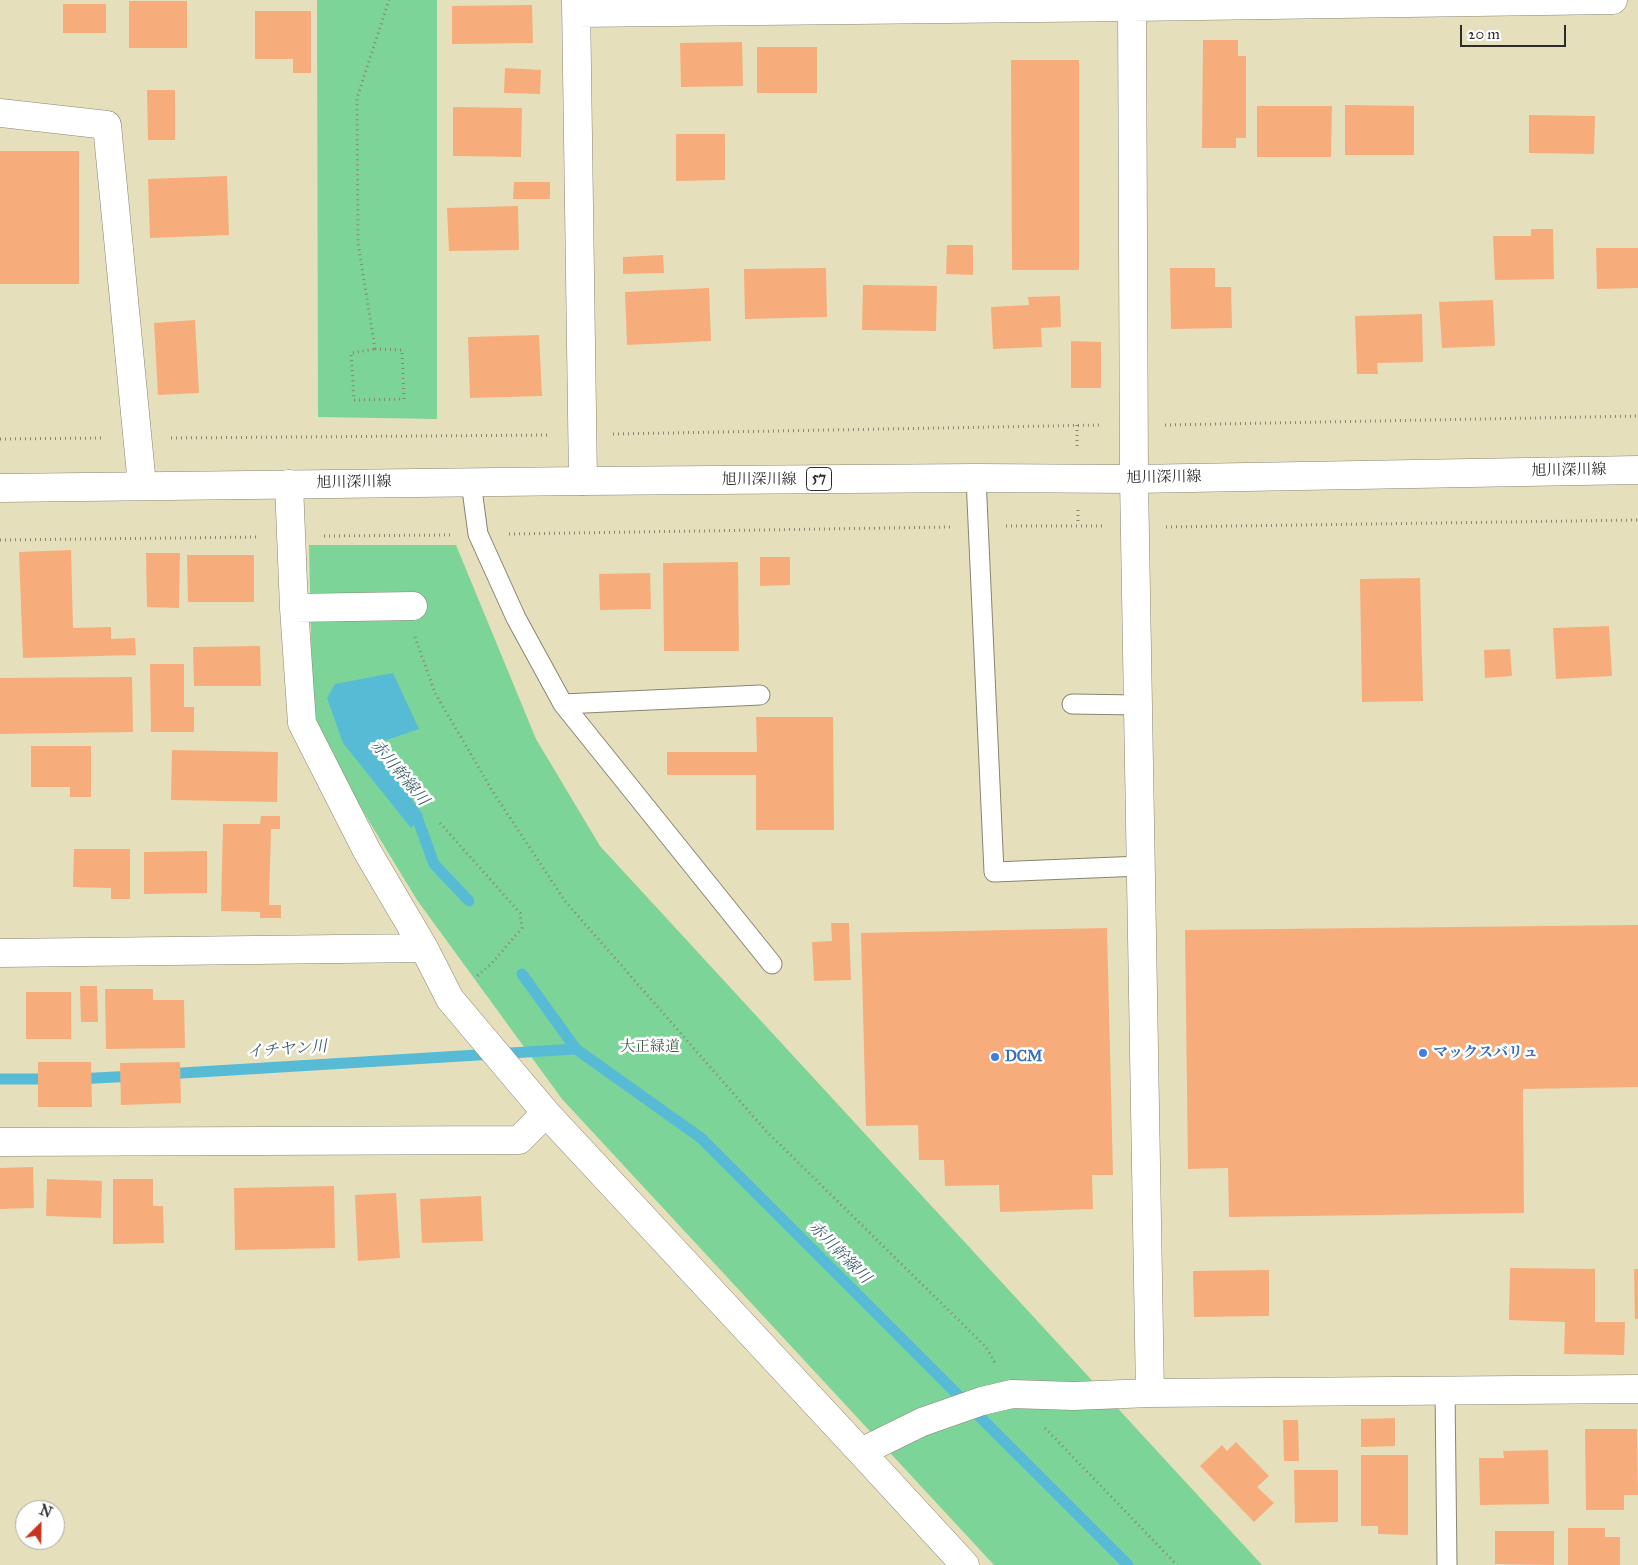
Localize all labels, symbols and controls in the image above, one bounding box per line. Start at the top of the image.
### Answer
scale bar [1463,15,1569,47]
text: 20 m [1468,25,1500,43]
street label: 旭川深川線 [1531,461,1607,481]
road number: 57 [806,468,832,490]
street label: 旭川深川線 [1126,468,1202,488]
street label: 旭川深川線 [722,471,796,489]
street label: 旭川深川線 [316,473,392,493]
water label: 赤川幹線川 [366,736,432,810]
water label: イチヤン川 [246,1038,328,1062]
park label: 大正緑道 [620,1038,680,1056]
place label: マックスバリュ [1433,1044,1538,1062]
marker: マックスバリュ [1417,1047,1429,1059]
place label: DCM [1005,1048,1043,1066]
marker: DCM [989,1051,1001,1063]
water label: 赤川幹線川 [804,1218,874,1288]
north arrow [15,1500,65,1550]
text: N [37,1502,54,1522]

